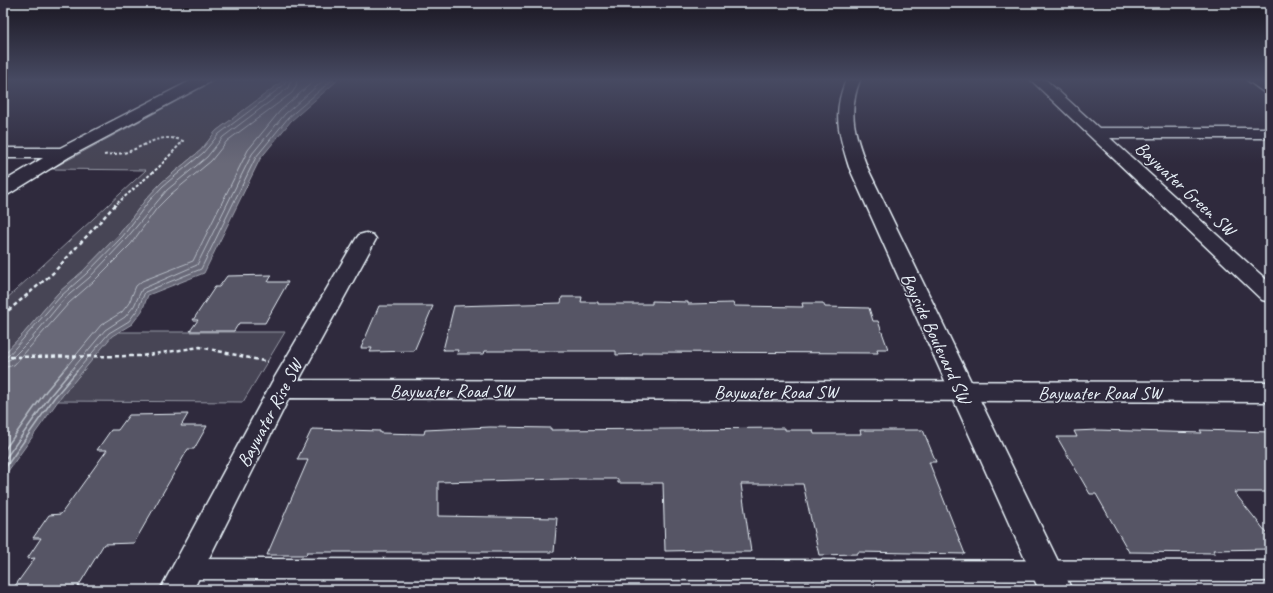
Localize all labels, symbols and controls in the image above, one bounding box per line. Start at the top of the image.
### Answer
street label: Baywater Green SW [1130,136,1242,243]
street label: Bayside Boulevard SW [895,269,978,410]
street label: Baywater Rise SW [231,354,309,471]
street label: Baywater Road SW [390,379,516,403]
street label: Baywater Road SW [714,380,840,404]
street label: Baywater Road SW [1038,381,1164,405]

